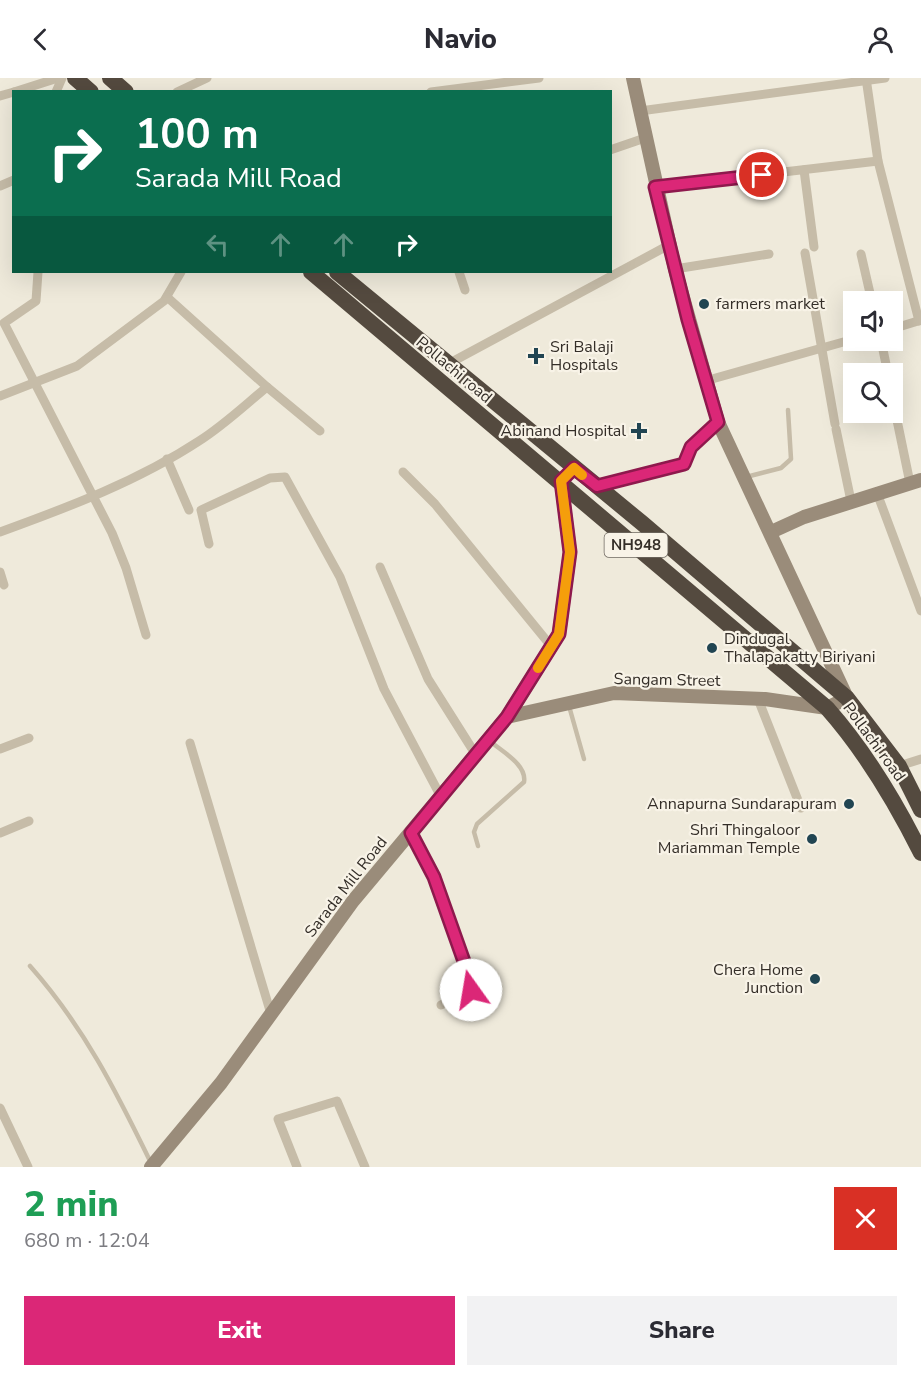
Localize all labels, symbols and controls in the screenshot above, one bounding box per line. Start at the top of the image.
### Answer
text: Navio [424,21,497,58]
icon: back [24,23,57,56]
icon: person [864,23,897,56]
text: 100 m [135,106,259,163]
icon: right [36,114,114,192]
pin [736,149,787,200]
icon: arrive [745,158,778,191]
text: Sarada Mill Road [135,160,342,197]
icon: left [201,228,234,261]
icon: ahead [264,228,297,261]
icon: ahead [327,228,360,261]
icon: right [390,228,423,261]
map controls [843,291,903,423]
button: sound [843,291,903,351]
place label: farmers market [716,293,825,315]
marker: farmers market [697,297,711,311]
street label: Pollachi road [411,332,497,408]
place label: Sri Balaji Hospitals [550,336,618,376]
marker: Sri Balaji Hospitals [527,347,545,365]
button: search [843,363,903,423]
place label: Abinand Hospital [501,420,626,442]
marker: Abinand Hospital [630,422,648,440]
road number: NH948 [604,533,668,557]
place label: Dindugal Thalapakatty Biriyani [724,628,875,668]
marker: Dindugal Thalapakatty Biriyani [705,641,719,655]
street label: Sangam Street [613,668,721,692]
street label: Pollachi road [838,698,910,786]
place label: Annapurna Sundarapuram [647,793,837,815]
marker: Annapurna Sundarapuram [842,797,856,811]
place label: Shri Thingaloor Mariamman Temple [658,819,800,859]
street label: Sarada Mill Road [300,832,392,942]
marker: Shri Thingaloor Mariamman Temple [805,832,819,846]
position arrow [439,958,503,1022]
place label: Chera Home Junction [713,959,803,999]
marker: Chera Home Junction [808,972,822,986]
text: 2 min [24,1180,119,1229]
button: close [834,1187,897,1250]
text: 680 m · 12:04 [24,1227,150,1254]
button: Exit [24,1296,455,1365]
button: Share [467,1296,897,1365]

